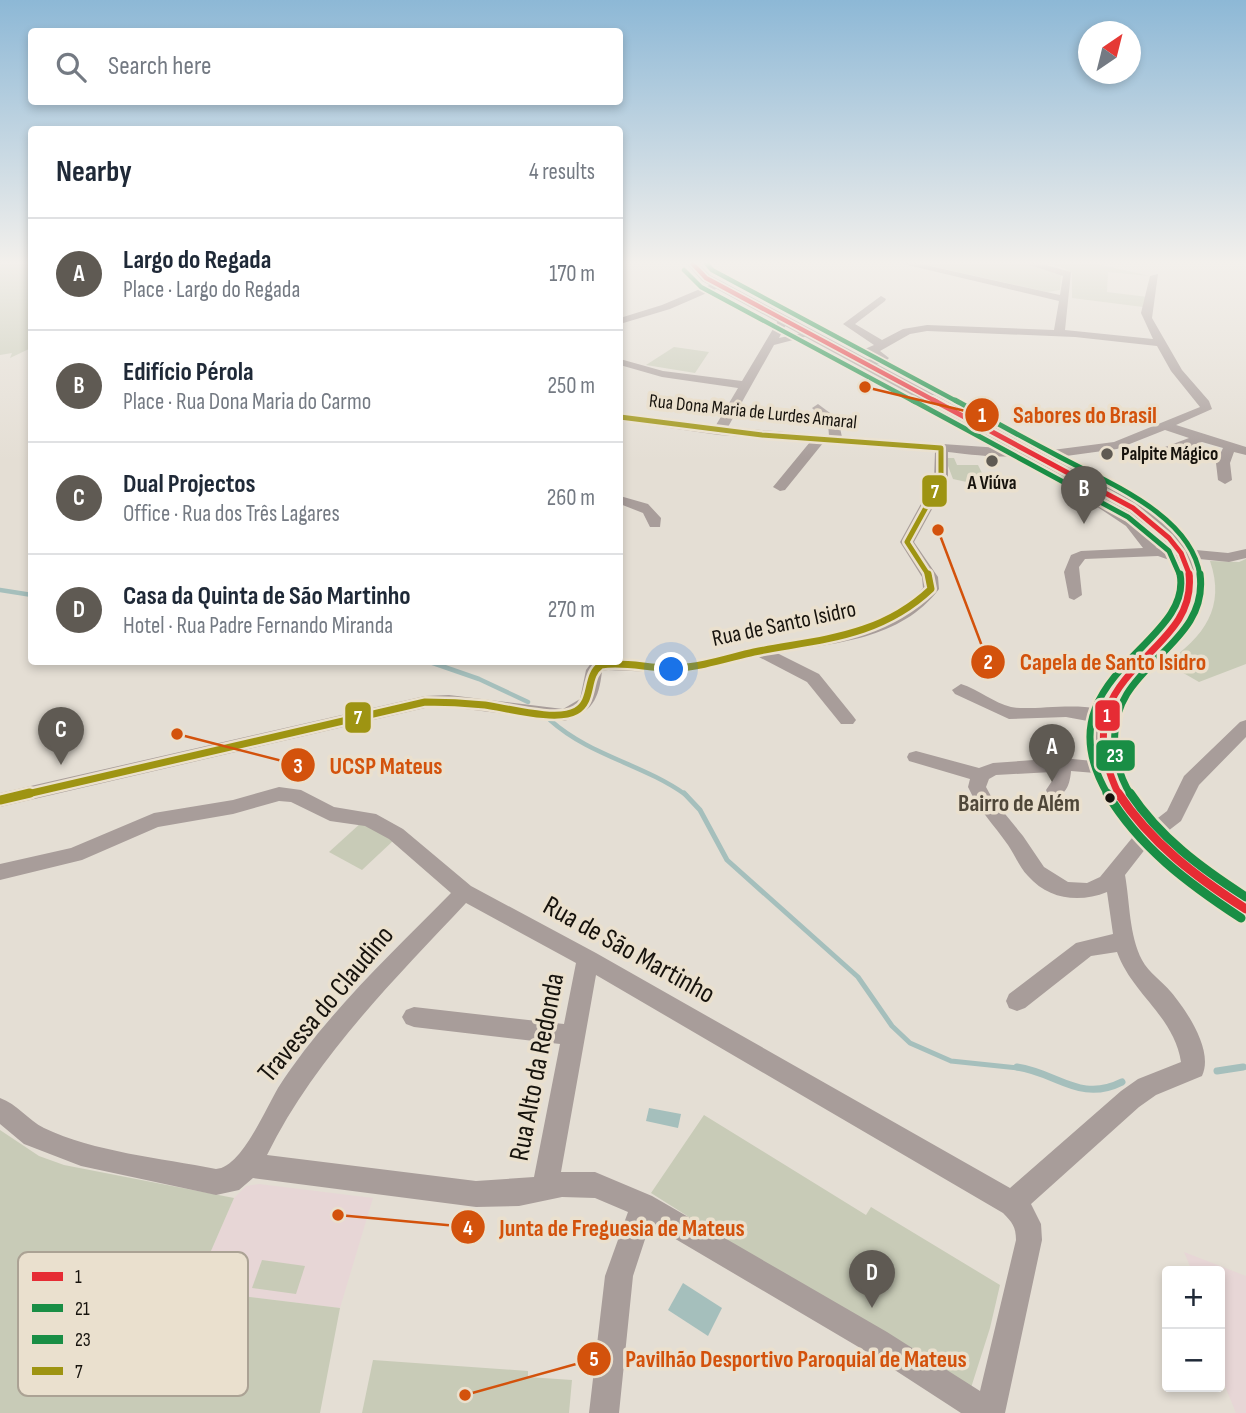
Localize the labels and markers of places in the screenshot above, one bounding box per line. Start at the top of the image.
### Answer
callout: Sabores do Brasil [964,392,1171,437]
place label: Palpite Mágico [1121,443,1218,466]
marker: Palpite Mágico [1099,446,1115,462]
marker: A Viúva [984,453,1000,469]
pin: B [1061,466,1107,524]
place label: A Viúva [967,472,1016,495]
callout: Capela de Santo Isidro [970,639,1220,684]
pin: C [38,707,84,765]
pin: A [1029,724,1075,782]
callout: UCSP Mateus [280,743,456,788]
unlabelled marker [1103,791,1117,805]
callout: Junta de Freguesia de Mateus [450,1205,759,1250]
pin: D [849,1250,895,1308]
callout: Pavilhão Desportivo Paroquial de Mateus [576,1336,981,1381]

